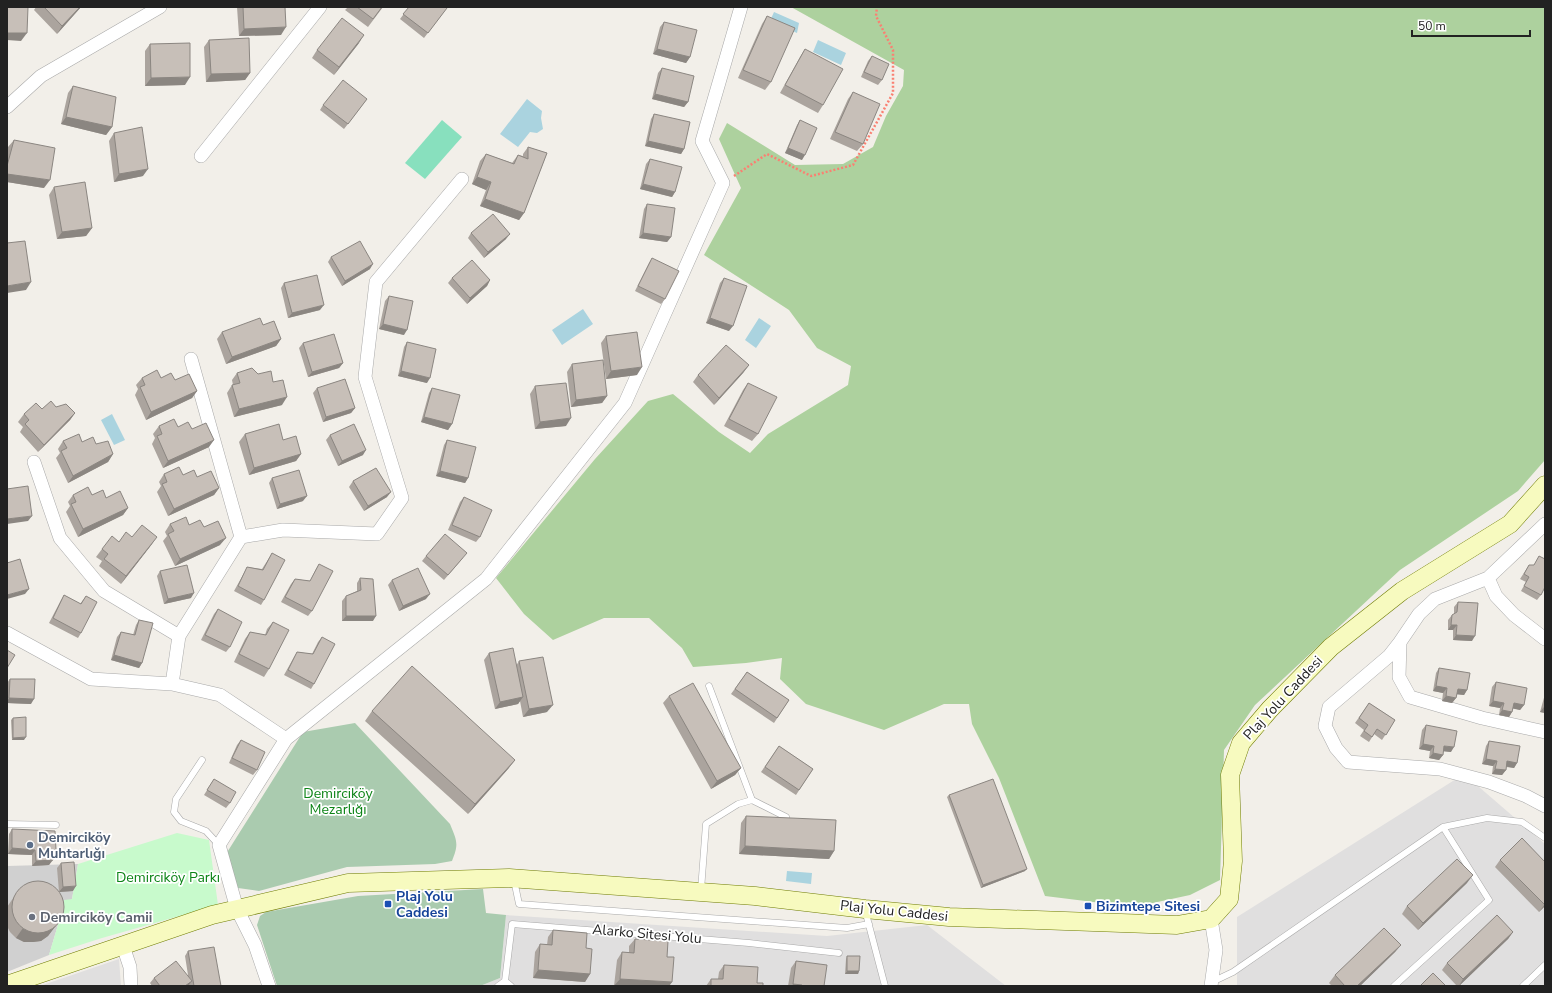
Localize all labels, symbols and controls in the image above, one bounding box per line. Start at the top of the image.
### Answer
scale bar [1412,12,1530,38]
text: 50 m [1418,18,1446,34]
street label: Plaj Yolu Caddesi [1239,652,1327,744]
park label: Demirciköy Mezarlığı [303,784,374,819]
place label: Demirciköy Muhtarlığı [38,828,111,863]
marker: Demirciköy Muhtarlığı [25,840,35,850]
park label: Demirciköy Parkı [116,868,220,887]
place label: Plaj Yolu Caddesi [396,887,453,922]
street label: Plaj Yolu Caddesi [839,896,949,926]
place label: Bizimtepe Sitesi [1096,897,1200,916]
marker: Plaj Yolu Caddesi [383,899,393,909]
marker: Bizimtepe Sitesi [1083,901,1093,911]
place label: Demirciköy Camii [40,908,152,927]
marker: Demirciköy Camii [27,912,37,922]
street label: Alarko Sitesi Yolu [592,920,702,948]

